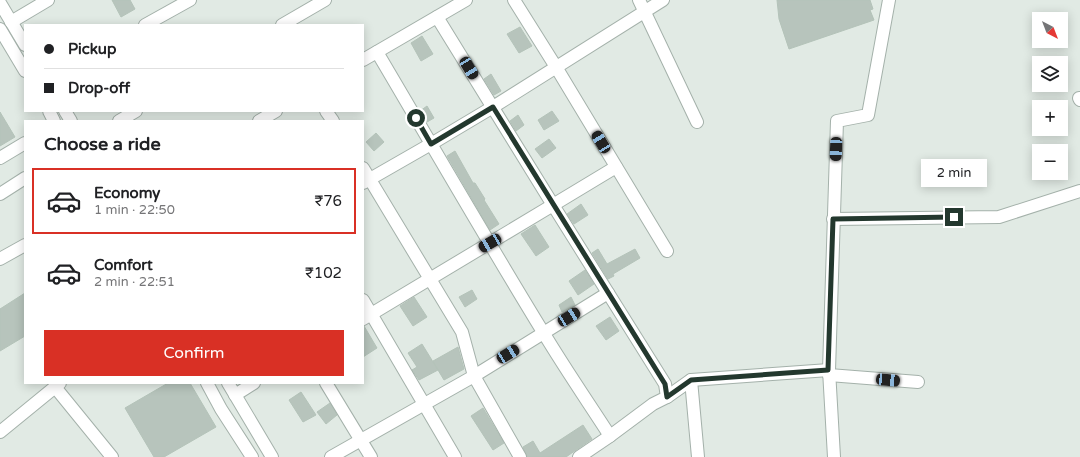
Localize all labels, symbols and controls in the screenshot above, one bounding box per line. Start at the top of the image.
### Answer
north arrow [1032,12,1068,48]
map controls [1032,12,1068,180]
text: Pickup [68,40,116,58]
car [458,55,480,81]
button: layers [1032,56,1068,92]
text: Drop-off [68,79,130,97]
button: + [1032,100,1068,136]
route start [407,109,425,127]
car [590,129,612,155]
text: Choose a ride [44,133,161,155]
car [830,137,842,161]
button: − [1032,144,1068,180]
callout: 2 min [921,159,987,187]
text: 2 min [937,165,971,181]
icon: car [46,183,82,219]
text: Economy [94,184,160,202]
text: ₹76 [314,192,342,210]
text: 1 min · 22:50 [94,202,175,218]
route end [945,208,963,226]
car [477,232,503,254]
icon: car [46,255,82,291]
text: Comfort [94,256,153,274]
text: ₹102 [305,264,342,282]
text: 2 min · 22:51 [94,274,175,290]
car [556,306,582,328]
button: Confirm [44,330,344,376]
car [495,343,521,365]
car [876,373,900,387]

